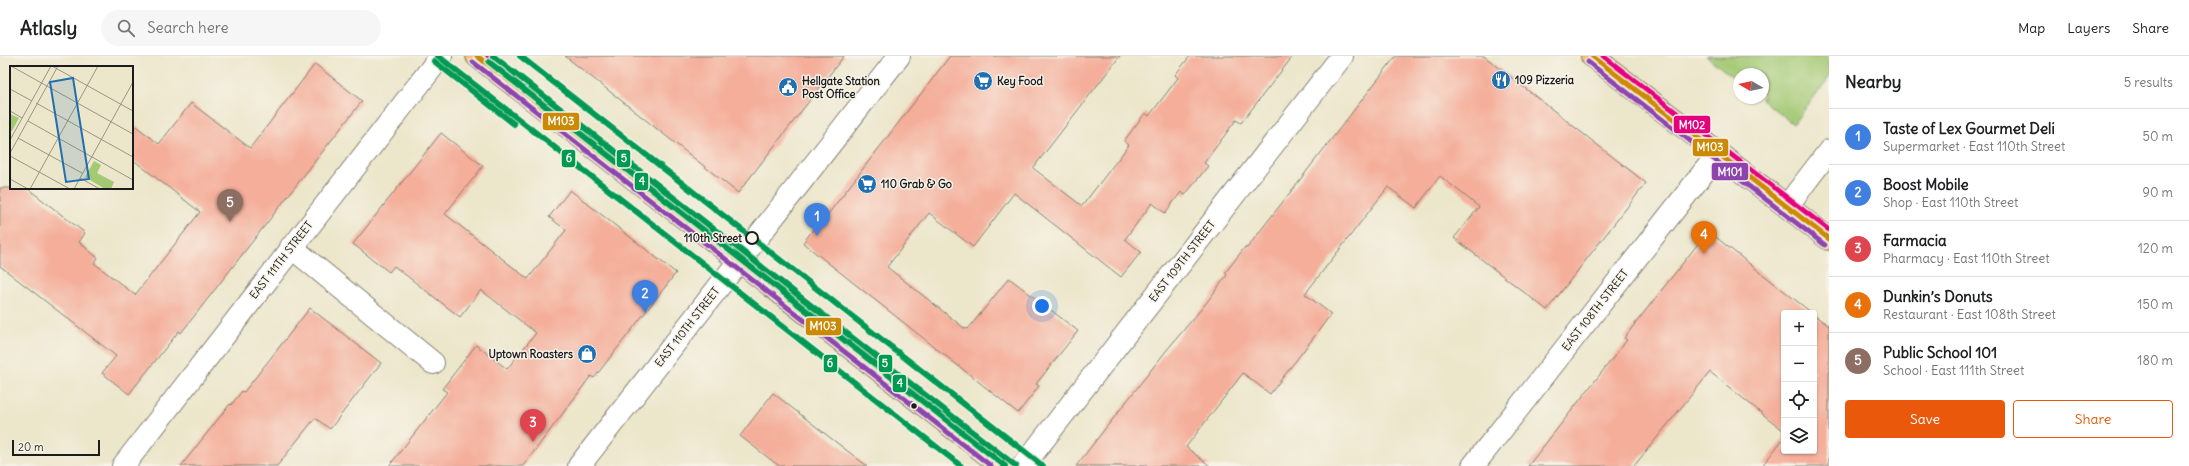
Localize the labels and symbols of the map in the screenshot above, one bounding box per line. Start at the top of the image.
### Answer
inset map [10,66,133,189]
north arrow [1733,68,1769,104]
restaurant icon: 109 Pizzeria [1490,69,1512,91]
supermarket icon: Key Food [972,70,994,92]
place label: 109 Pizzeria [1515,73,1575,87]
place label: Hellgate Station Post Office [802,74,880,101]
place label: Key Food [997,74,1043,89]
public building icon: Hellgate Station Post Office [777,76,799,98]
line badge: M103 [542,112,580,131]
text: M103 [548,114,574,128]
line badge: M102 [1673,115,1711,134]
text: M102 [1679,118,1705,132]
line badge: M103 [1692,138,1729,157]
text: M103 [1697,140,1723,154]
line badge: 6 [561,149,576,168]
line badge: 5 [616,149,631,168]
text: 6 [566,151,572,165]
text: 5 [621,151,627,165]
line badge: M101 [1711,162,1749,181]
text: M101 [1718,165,1742,179]
line badge: 4 [634,172,649,191]
supermarket icon: 110 Grab & Go [856,173,878,195]
text: 4 [639,174,646,188]
place label: 110 Grab & Go [881,177,952,191]
pin: 5 [217,189,243,222]
pin: 1 [804,203,830,236]
street label: EAST 109TH STREET [1146,217,1218,305]
street label: EAST 111TH STREET [246,218,316,302]
pin: 4 [1691,221,1717,254]
place label: 110th Street [684,231,742,245]
marker: 110th Street [745,231,759,245]
street label: EAST 108TH STREET [1559,266,1631,354]
pin: 2 [632,280,658,313]
street label: EAST 110TH STREET [651,284,723,370]
your location [1032,296,1052,316]
line badge: M103 [805,317,842,336]
text: M103 [810,319,836,333]
shop icon: Uptown Roasters [576,343,598,365]
place label: Uptown Roasters [488,347,573,362]
line badge: 6 [823,354,838,373]
line badge: 5 [878,354,893,373]
text: 6 [827,356,833,370]
text: 5 [882,356,888,370]
line badge: 4 [892,374,907,393]
text: 4 [897,376,904,390]
unlabelled marker [909,401,919,411]
pin: 3 [520,409,546,442]
scale bar [12,438,100,457]

